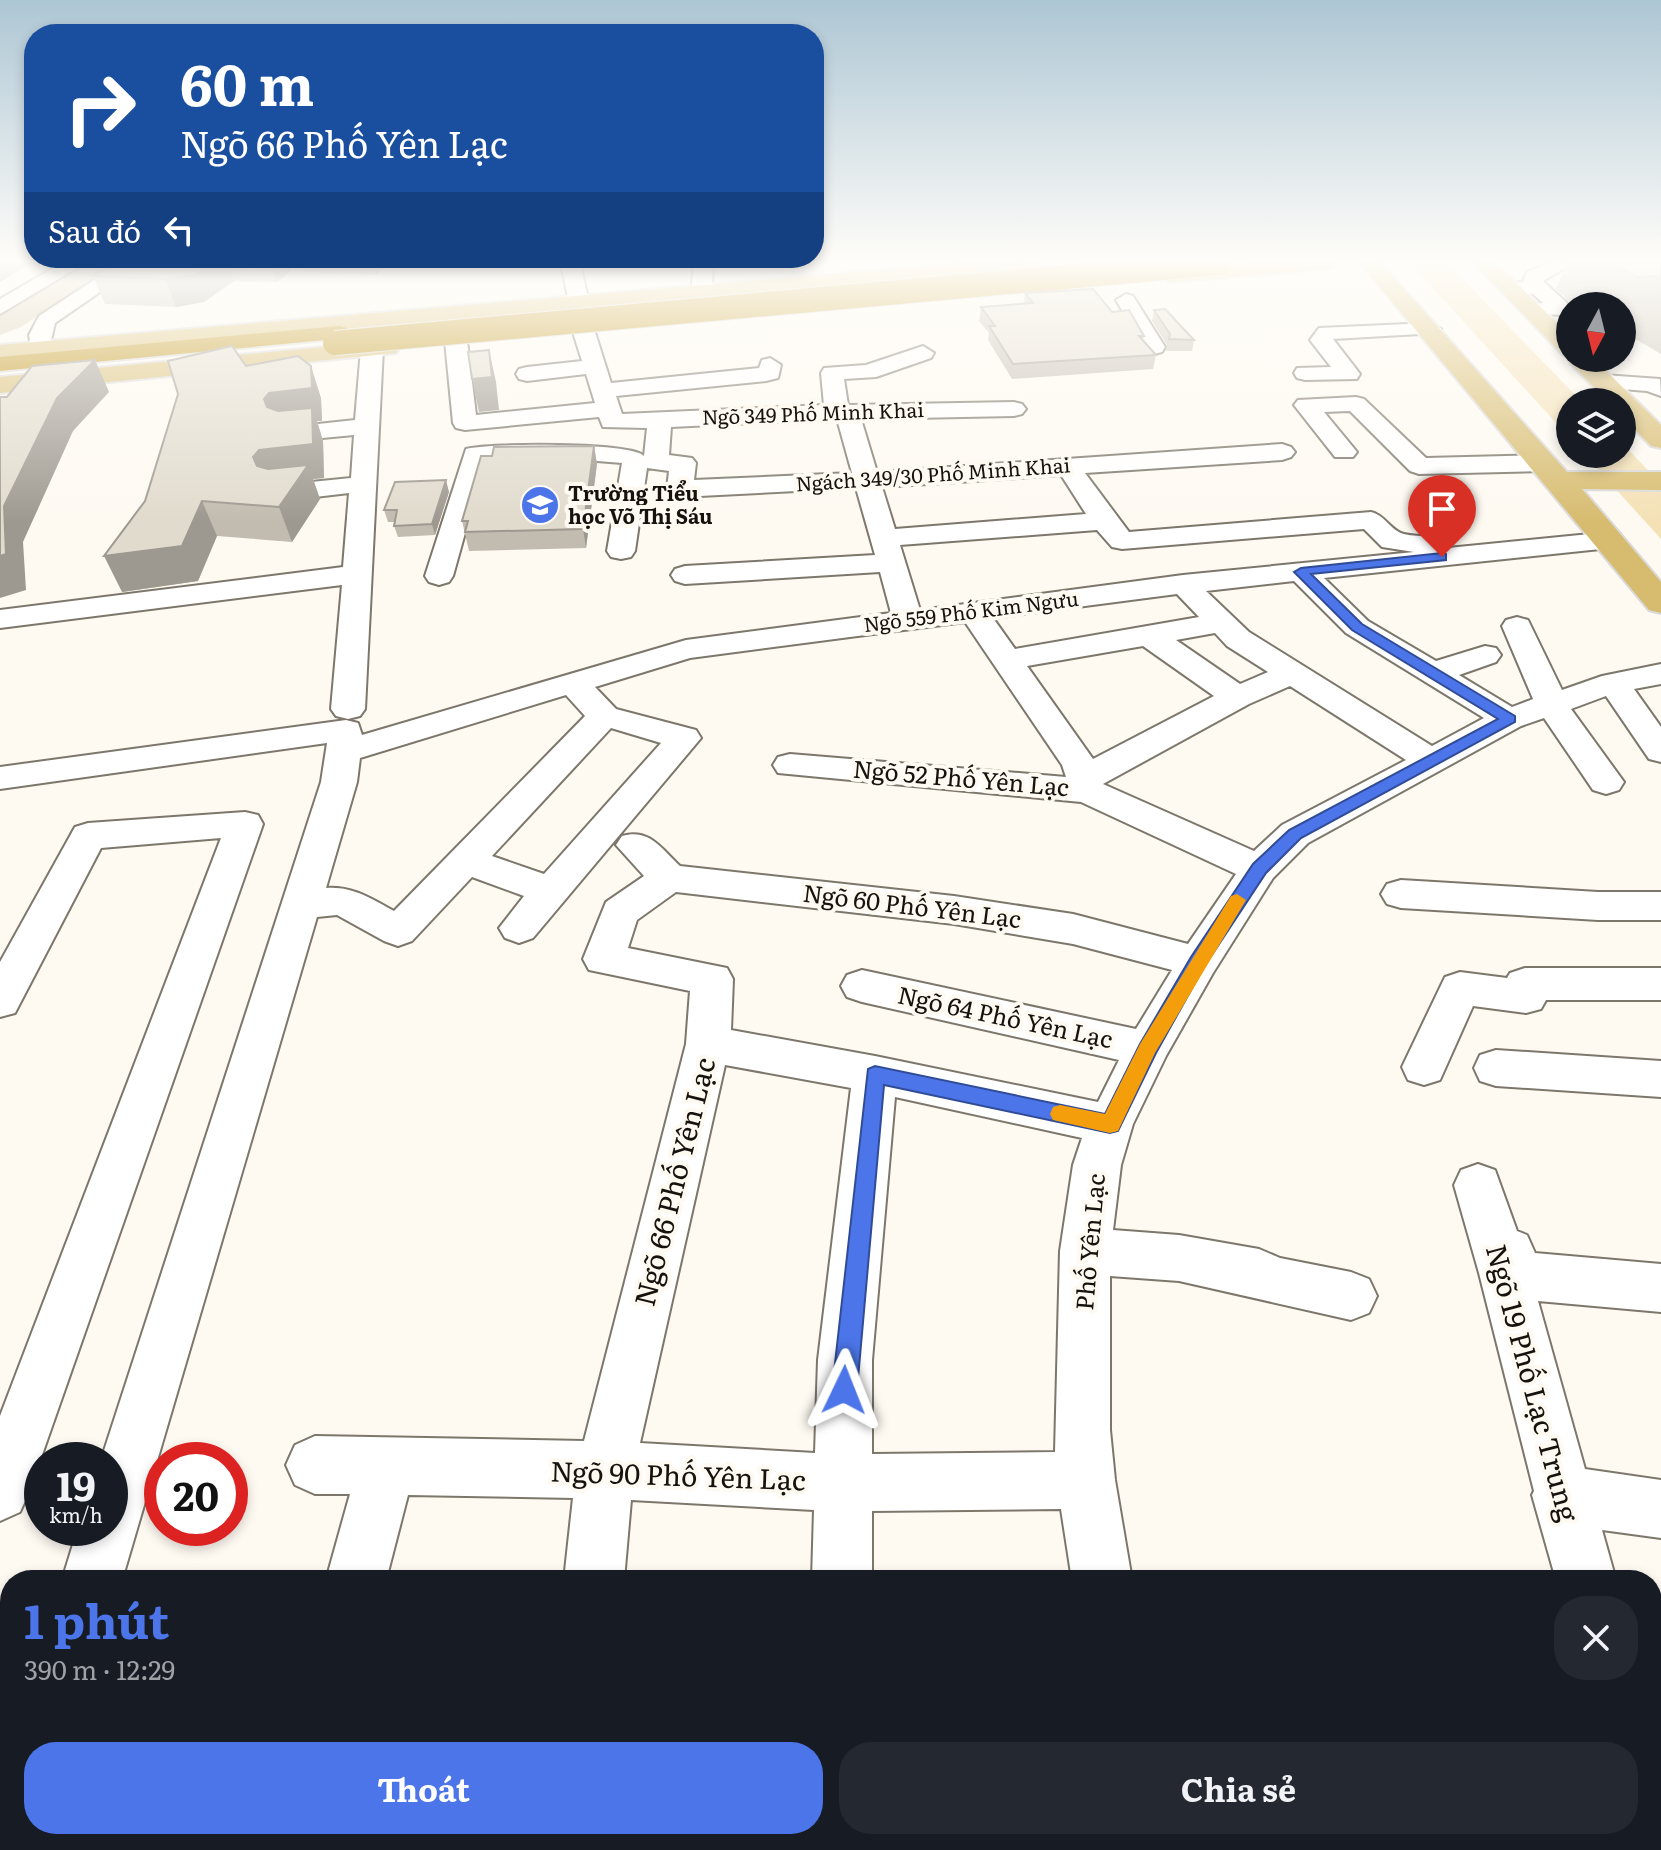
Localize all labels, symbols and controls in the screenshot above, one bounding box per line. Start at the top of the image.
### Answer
text: 60 m [180,40,314,123]
icon: right [48,56,152,160]
text: Ngõ 66 Phố Yên Lạc [180,116,508,169]
text: Sau đó [48,208,141,252]
icon: left [157,208,201,252]
north arrow [1556,292,1636,372]
map controls [1556,292,1636,468]
button: layers [1556,388,1636,468]
street label: Ngõ 349 Phố Minh Khai [701,393,925,431]
street label: Ngách 349/30 Phố Minh Khai [795,448,1071,498]
pin [1408,475,1476,557]
place label: Trường Tiểu học Võ Thị Sáu [568,477,713,530]
school or university icon: Trường Tiểu học Võ Thị Sáu [519,484,561,526]
icon: arrive [1420,487,1464,531]
street label: Ngõ 559 Phố Kim Ngưu [862,582,1080,638]
street label: Ngõ 52 Phố Yên Lạc [852,750,1071,803]
street label: Ngõ 60 Phố Yên Lạc [801,874,1023,935]
street label: Ngõ 64 Phố Yên Lạc [895,976,1116,1055]
street label: Ngõ 66 Phố Yên Lạc [622,1053,724,1310]
street label: Phố Yên Lạc [1065,1172,1112,1312]
street label: Ngõ 19 Phố Lạc Trung [1477,1239,1591,1526]
position arrow [802,1348,886,1432]
speed limit sign: 20 [144,1442,248,1546]
street label: Ngõ 90 Phố Yên Lạc [550,1449,807,1499]
text: 19 [56,1454,96,1513]
text: km/h [49,1499,103,1529]
text: 1 phút [24,1583,169,1654]
button: close [1554,1596,1638,1680]
text: 390 m · 12:29 [24,1649,175,1688]
button: Thoát [24,1742,823,1834]
button: Chia sẻ [839,1742,1638,1834]

